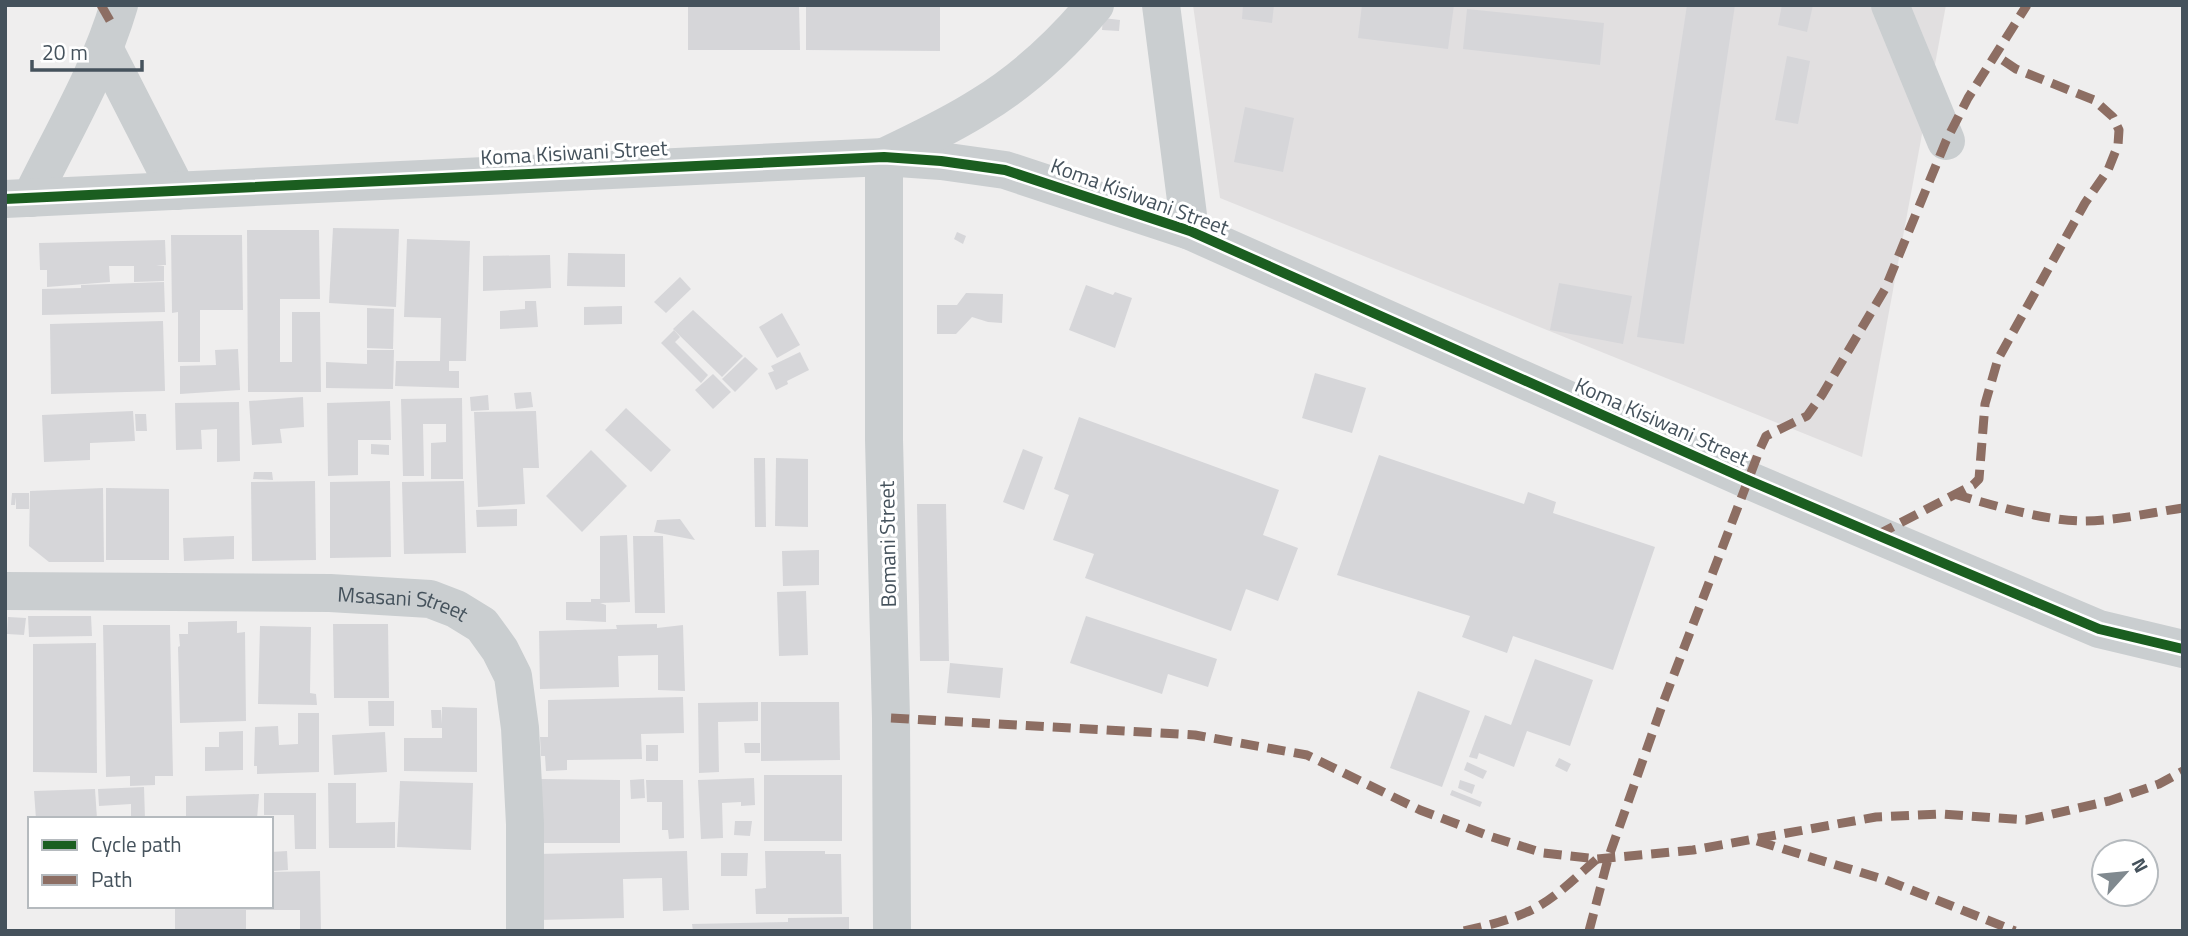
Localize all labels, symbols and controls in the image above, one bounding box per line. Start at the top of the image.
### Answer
scale bar [32,28,142,72]
text: 20 m [42,36,88,68]
street label: Koma Kisiwani Street [480,131,669,173]
street label: Koma Kisiwani Street [1046,149,1234,243]
street label: Koma Kisiwani Street [1570,368,1755,474]
street label: Bomani Street [870,480,904,608]
street label: Msasani Street [337,577,475,629]
legend [28,817,273,908]
text: Cycle path [91,828,182,860]
north arrow [2090,838,2160,908]
text: N [2125,853,2157,878]
text: Path [91,863,133,895]

